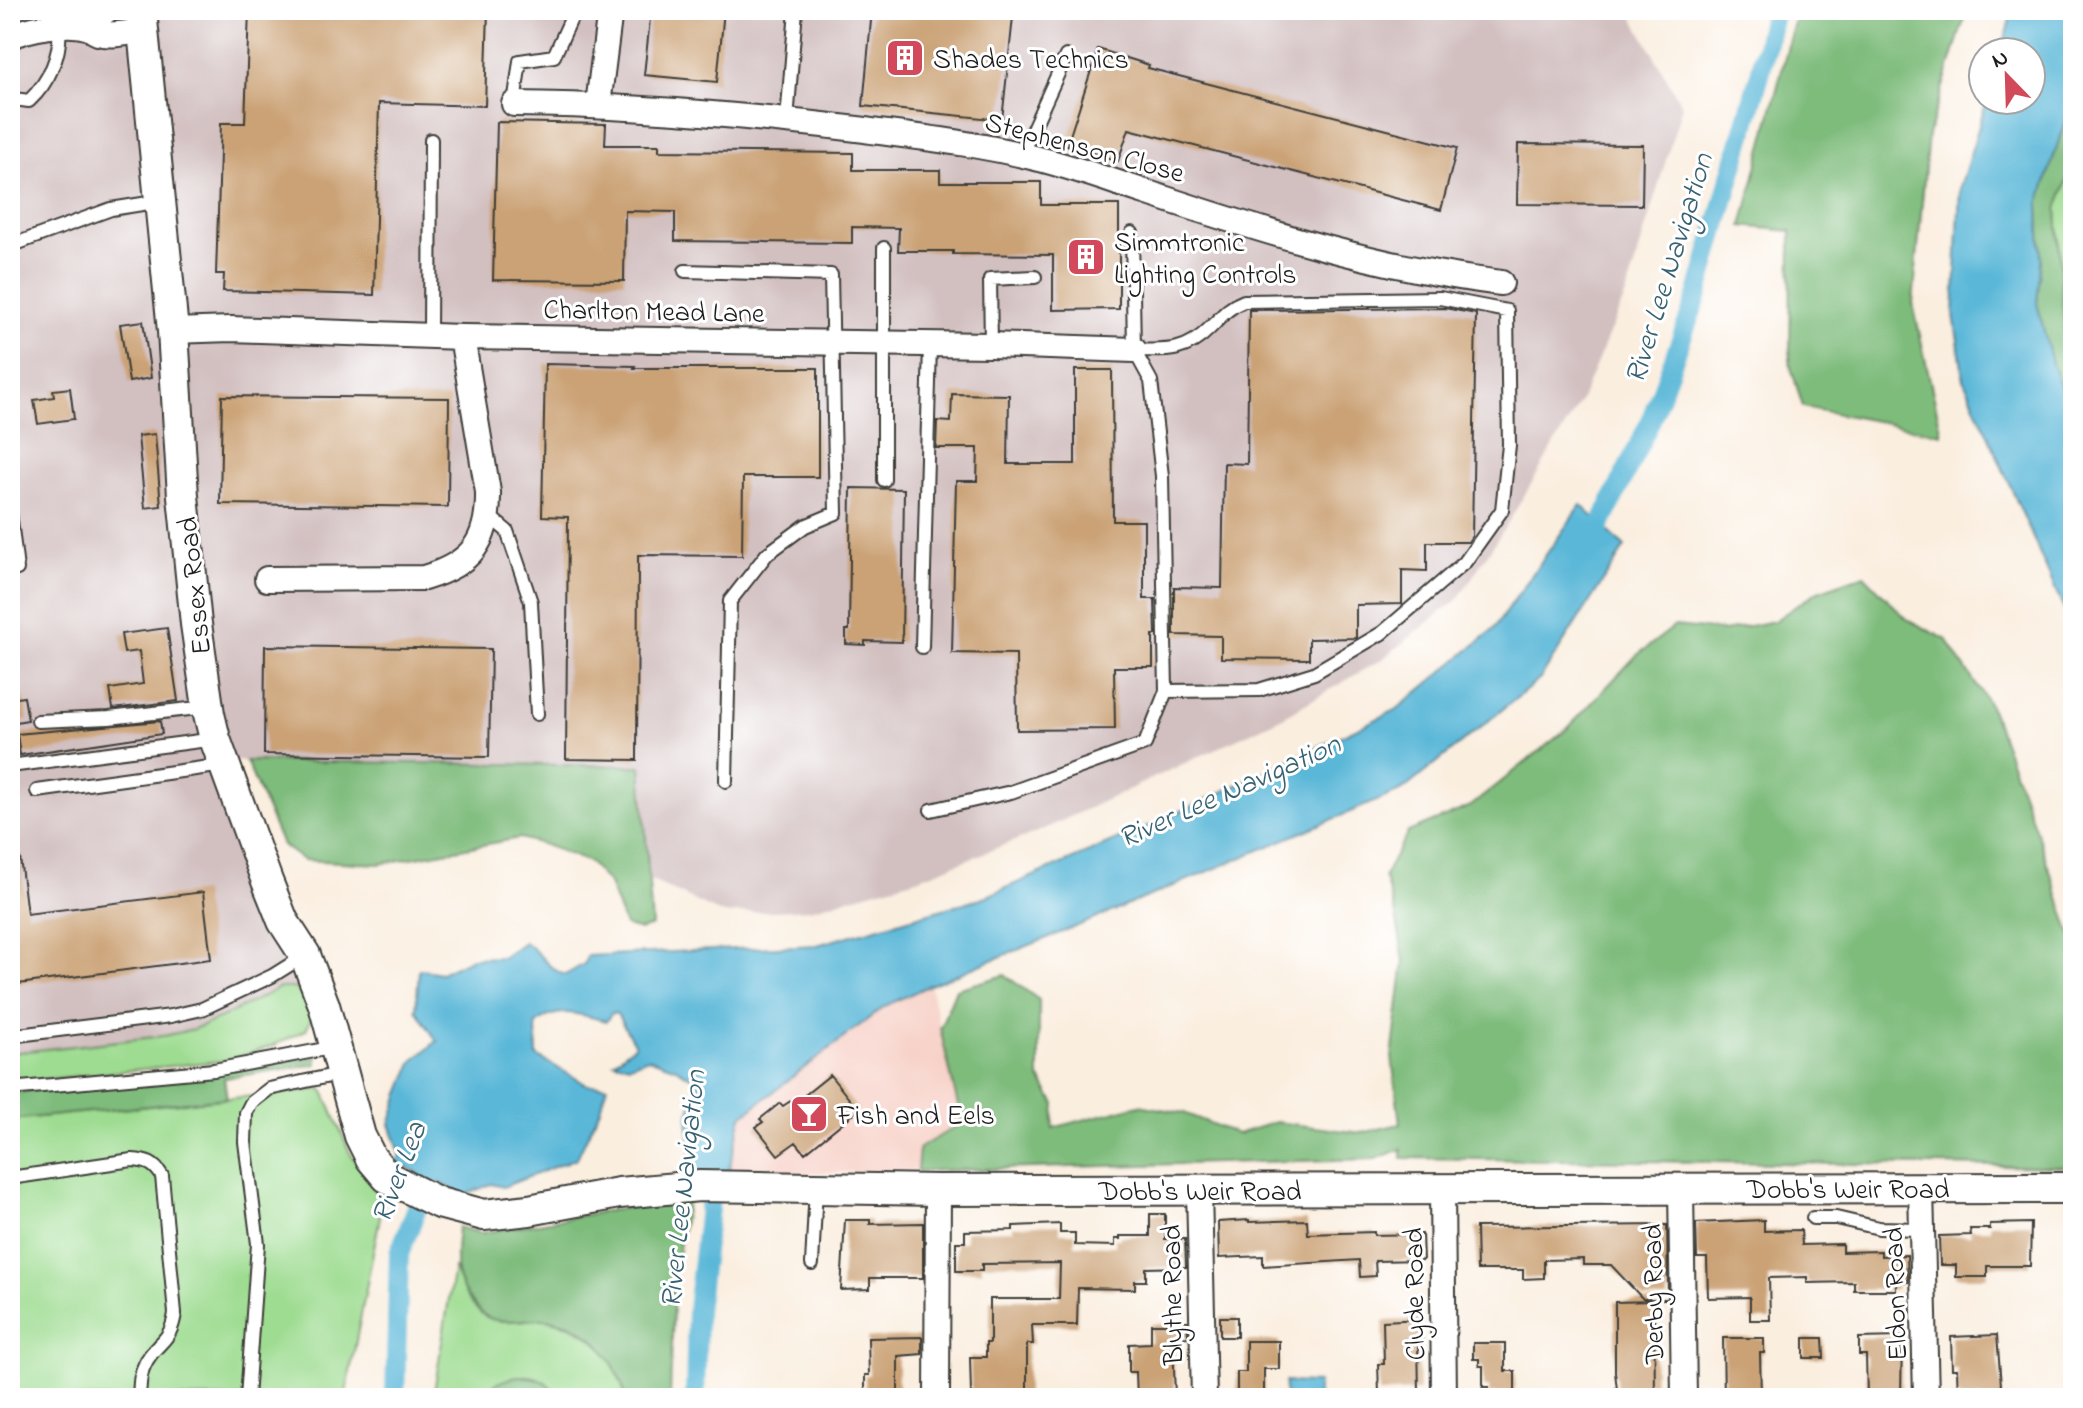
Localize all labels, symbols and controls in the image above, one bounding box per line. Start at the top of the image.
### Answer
north arrow [1967,36,2047,116]
building icon: Shades Technics [884,37,926,79]
place label: Shades Technics [933,41,1129,82]
text: N [1987,43,2013,78]
street label: Stephenson Close [980,103,1189,196]
water label: River Lee Navigation [1615,147,1727,390]
place label: Simmtronic Lighting Controls [1114,224,1297,297]
building icon: Simmtronic Lighting Controls [1065,236,1107,278]
street label: Charlton Mead Lane [543,291,765,336]
street label: Essex Road [169,514,224,657]
water label: River Lee Navigation [1112,724,1350,861]
water label: River Lee Navigation [651,1067,719,1311]
bar icon: Fish and Eels [788,1093,830,1135]
place label: Fish and Eels [836,1097,995,1138]
water label: River Lea [361,1115,441,1230]
street label: Dobb's Weir Road [1745,1171,1950,1212]
street label: Dobb's Weir Road [1097,1173,1302,1214]
street label: Derby Road [1634,1223,1677,1365]
street label: Blythe Road [1153,1224,1196,1367]
street label: Eldon Road [1875,1226,1920,1361]
street label: Clyde Road [1395,1227,1438,1361]

